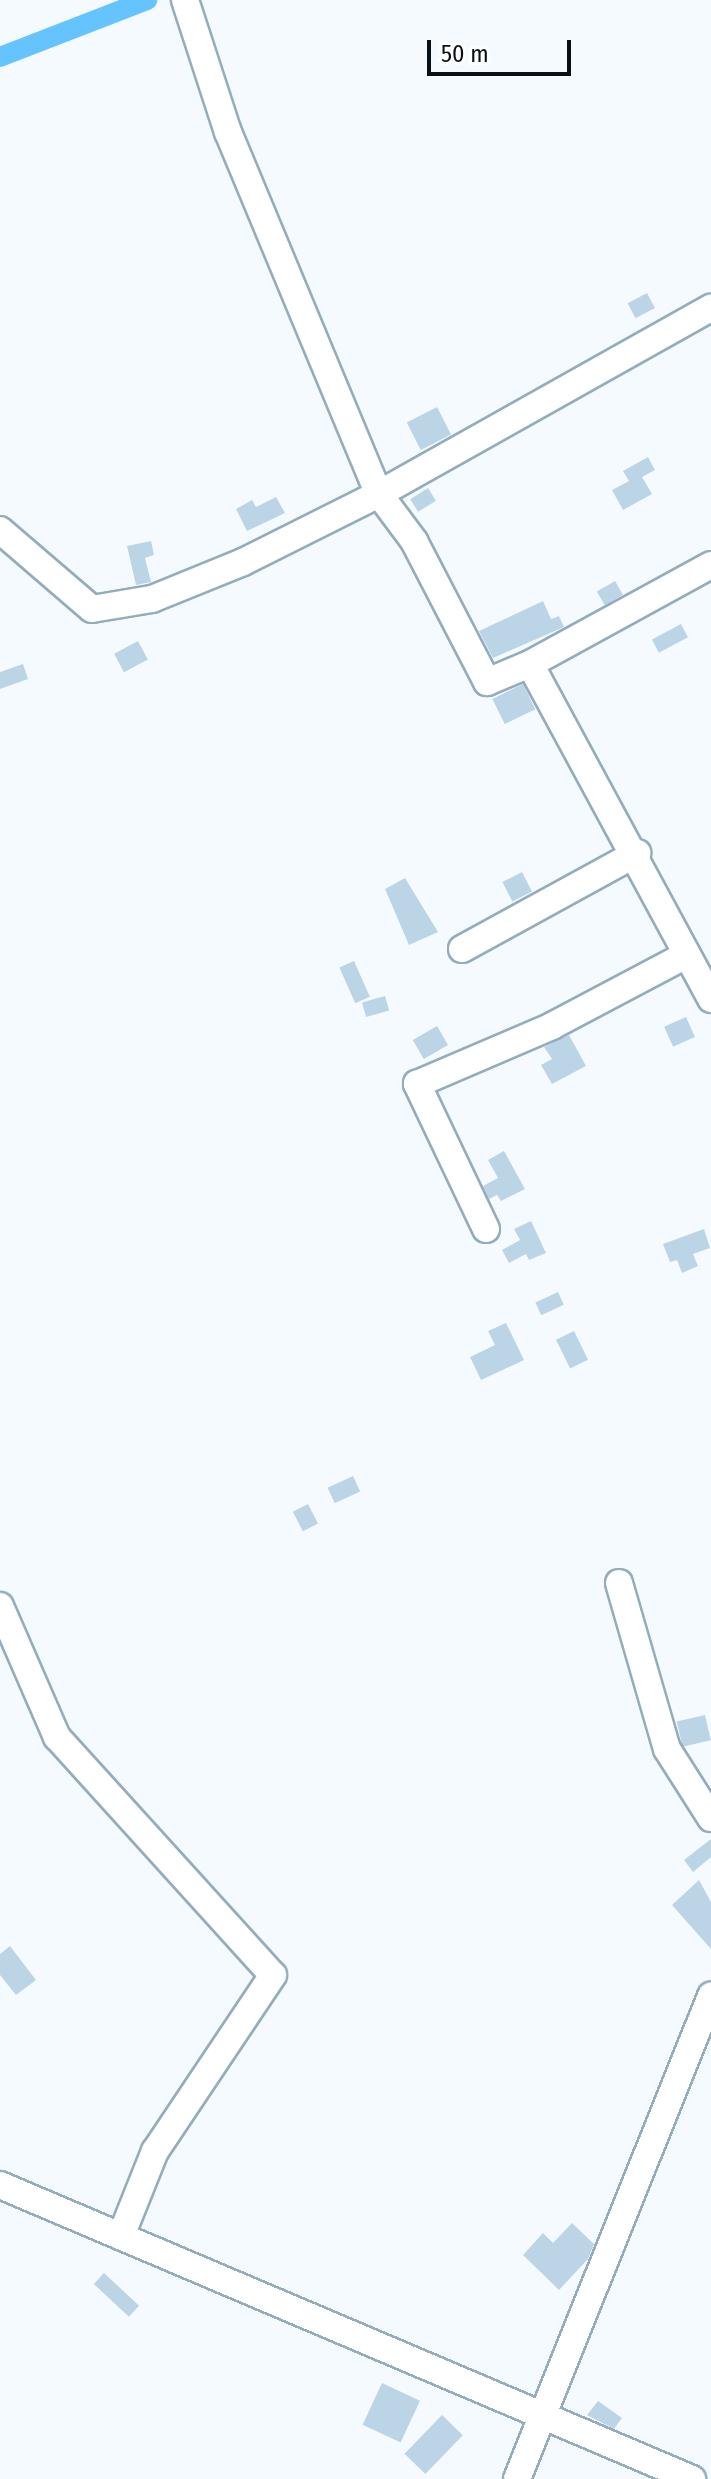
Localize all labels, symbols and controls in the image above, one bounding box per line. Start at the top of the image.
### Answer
scale bar [431,24,575,74]
text: 50 m [441,40,489,68]

